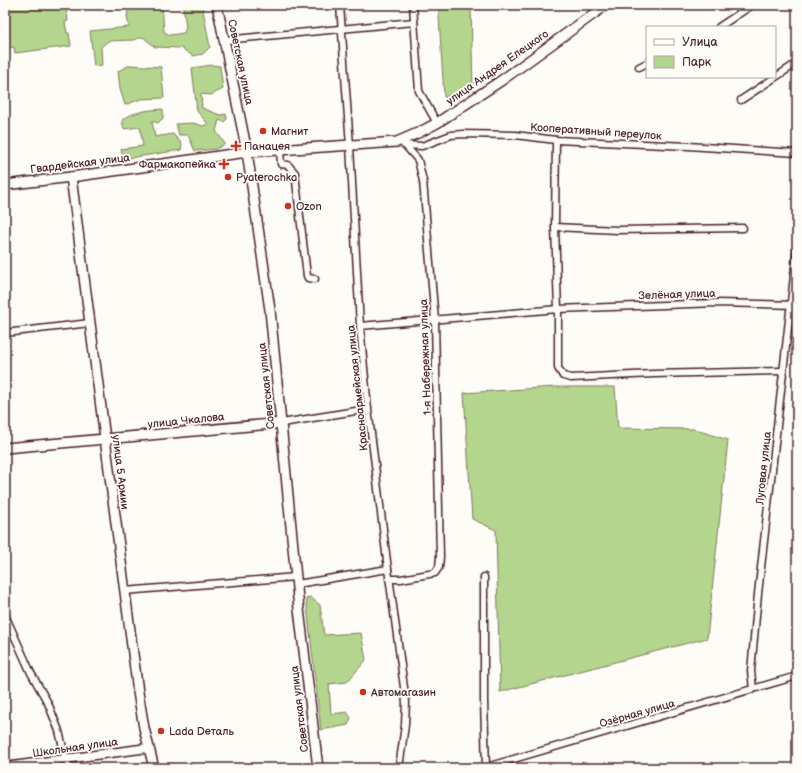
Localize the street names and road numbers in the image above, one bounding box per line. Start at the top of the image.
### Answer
street label: Советская улица [225,18,256,107]
street label: улица Андрея Елецкого [444,27,551,108]
street label: Кооперативный переулок [530,120,662,143]
street label: Гвардейская улица [29,151,131,176]
street label: Зелёная улица [638,287,716,302]
street label: 1-я Набережная улица [417,298,434,415]
street label: Красноармейская улица [344,324,371,452]
street label: Советская улица [255,341,278,430]
street label: улица Чкалова [147,410,226,431]
street label: Луговая улица [753,430,774,506]
street label: улица 5 Армии [109,434,132,510]
street label: Советская улица [288,664,311,753]
street label: Озёрная улица [598,696,677,730]
street label: Школьная улица [32,735,119,760]

